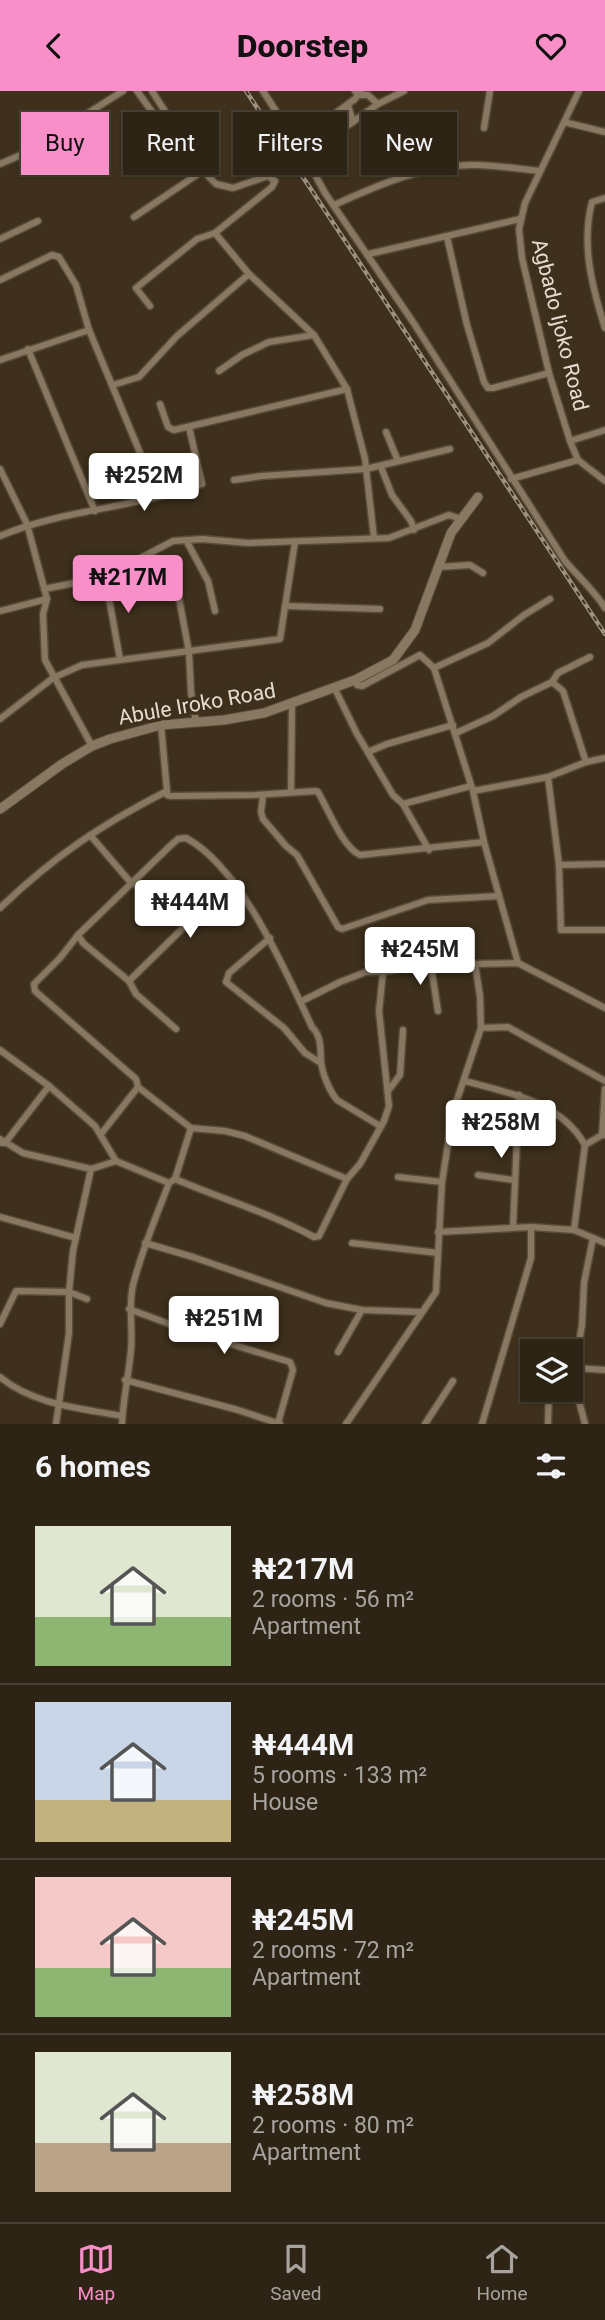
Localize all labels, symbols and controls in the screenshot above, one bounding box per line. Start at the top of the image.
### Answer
icon: back [35,27,73,65]
text: Doorstep [237,27,368,65]
icon: heart [532,27,570,65]
chip: Buy [21,112,109,175]
chip: Rent [123,112,219,175]
chip: Filters [233,112,347,175]
chip: New [361,112,457,175]
street label: Agbado Ijoko Road [527,236,593,414]
pin: ₦252M [95,453,193,513]
text: ₦252M [105,462,183,489]
pin: ₦217M [79,555,177,615]
text: ₦217M [89,564,167,591]
street label: Abule Iroko Road [117,678,277,730]
pin: ₦444M [141,881,239,940]
text: ₦444M [151,889,229,916]
pin: ₦245M [371,927,469,987]
text: ₦245M [381,936,459,963]
pin: ₦258M [452,1101,550,1160]
text: ₦258M [462,1109,540,1136]
pin: ₦251M [175,1297,273,1356]
text: ₦251M [185,1305,263,1332]
map controls [520,1339,583,1402]
button: layers [520,1339,583,1402]
icon: filters [532,1447,570,1485]
text: 6 homes [35,1449,151,1484]
text: ₦217M [252,1551,354,1586]
icon: home [91,1554,175,1638]
text: 2 rooms · 56 m² [252,1586,414,1613]
text: Apartment [252,1613,361,1640]
text: ₦444M [252,1727,354,1762]
icon: home [91,1730,175,1814]
text: 5 rooms · 133 m² [252,1762,427,1789]
text: House [252,1789,318,1816]
text: ₦245M [252,1902,354,1937]
icon: home [91,1905,175,1989]
text: 2 rooms · 72 m² [252,1937,414,1964]
text: Apartment [252,1964,361,1991]
text: ₦258M [252,2077,354,2112]
icon: home [91,2080,175,2164]
text: 2 rooms · 80 m² [252,2112,414,2139]
text: Apartment [252,2139,361,2166]
tab: Map [77,2240,115,2305]
tab: Saved [270,2240,322,2305]
tab: Home [476,2240,528,2305]

